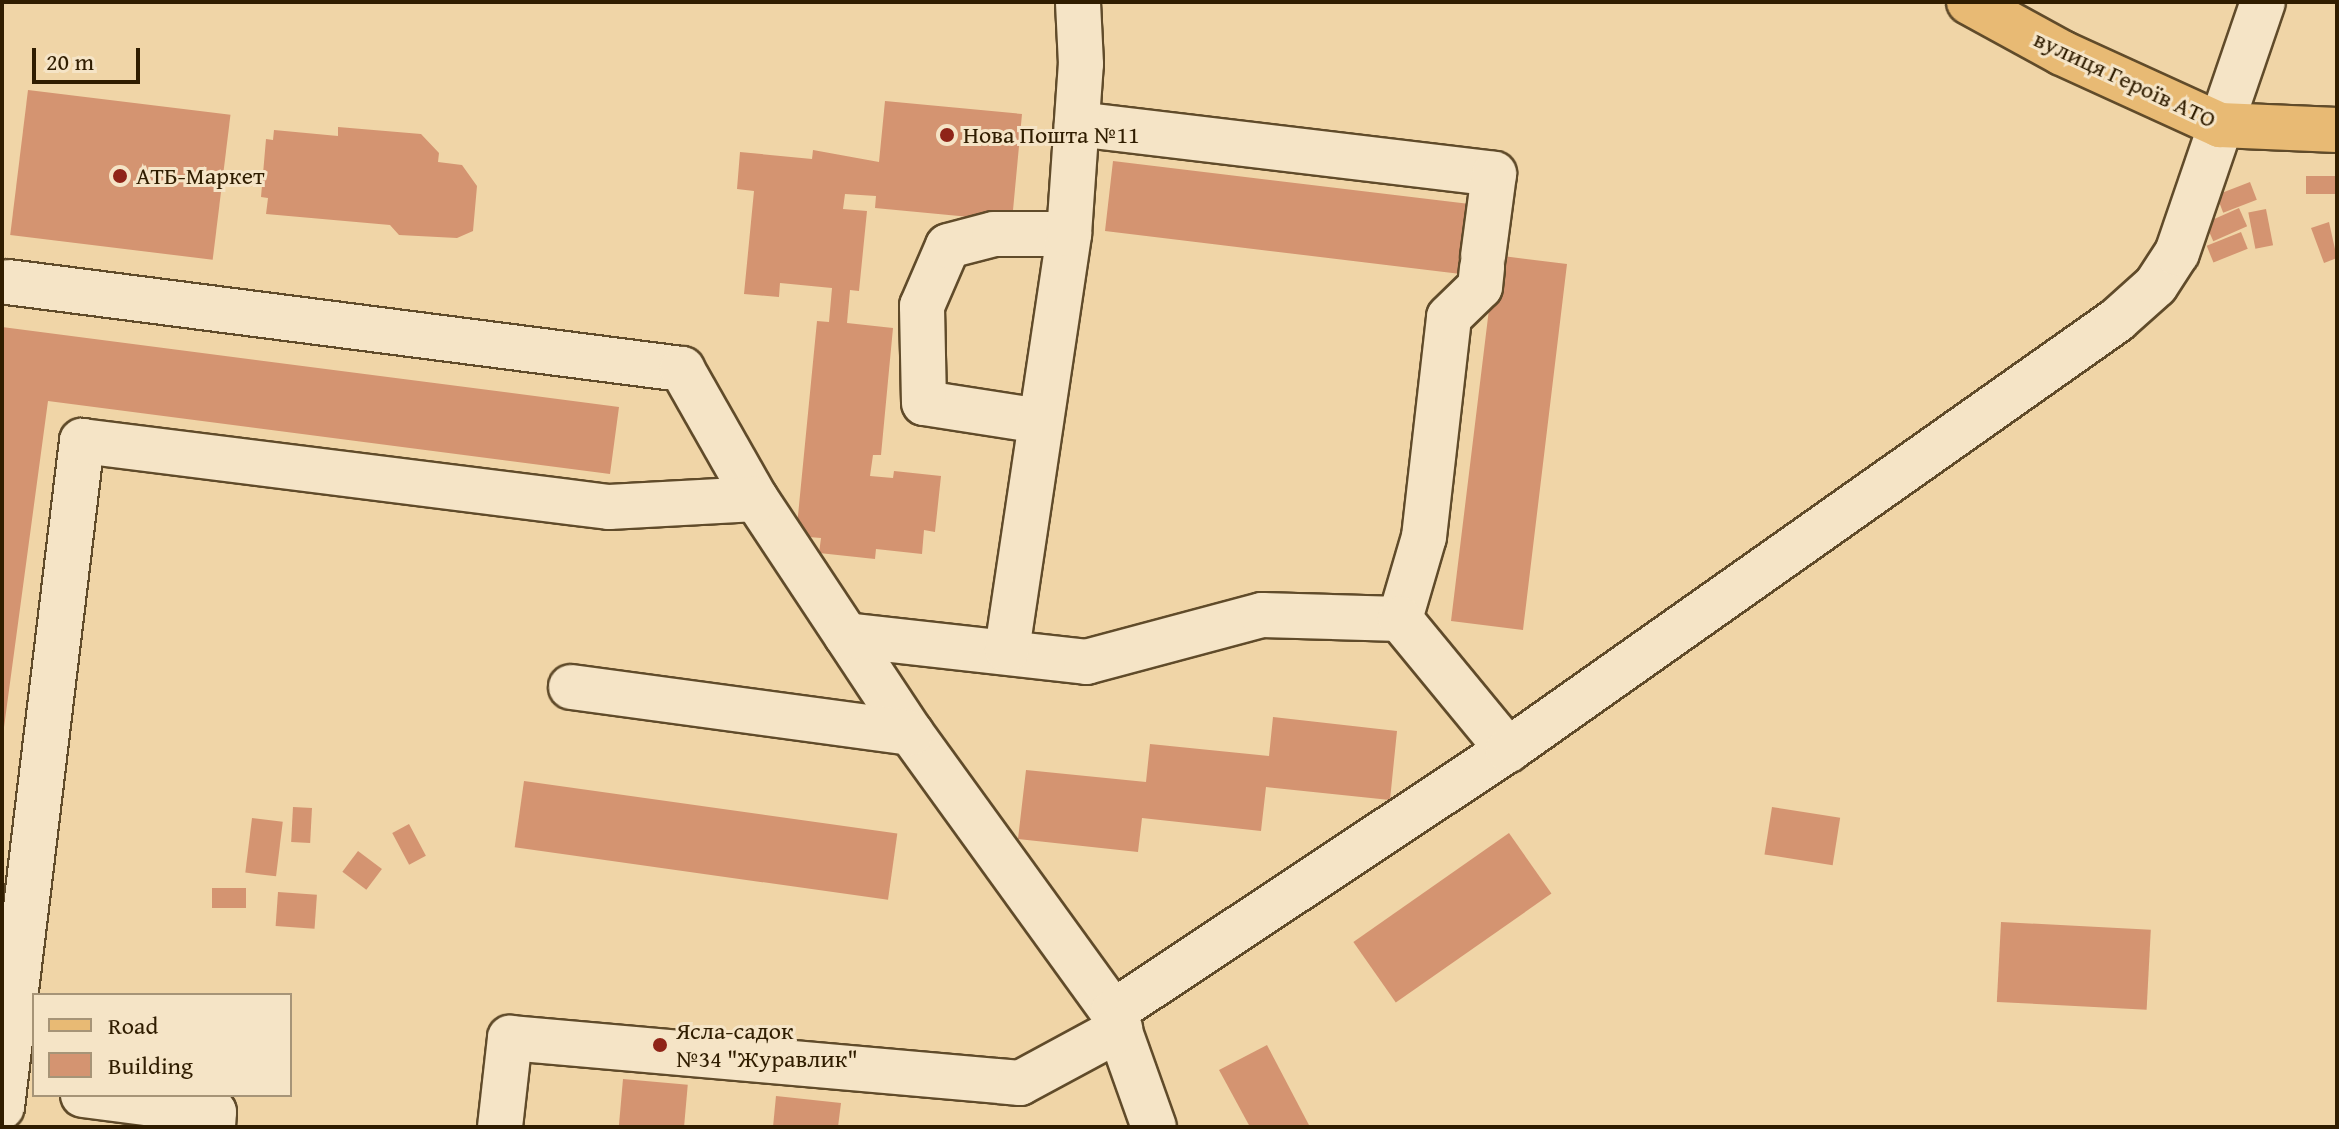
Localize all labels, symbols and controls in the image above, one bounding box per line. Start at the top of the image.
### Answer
street label: вулиця Героїв АТО [2029,24,2221,134]
scale bar [36,32,144,82]
text: 20 m [46,44,94,79]
place label: Нова Пошта №11 [963,121,1140,149]
marker: Нова Пошта №11 [938,126,956,144]
place label: АТБ-Маркет [136,162,264,190]
marker: АТБ-Маркет [111,167,129,185]
legend [32,993,292,1097]
text: Road [108,1008,158,1043]
place label: Ясла-садок №34 "Журавлик" [676,1017,858,1073]
marker: Ясла-садок №34 "Журавлик" [651,1036,669,1054]
text: Building [108,1048,193,1083]

